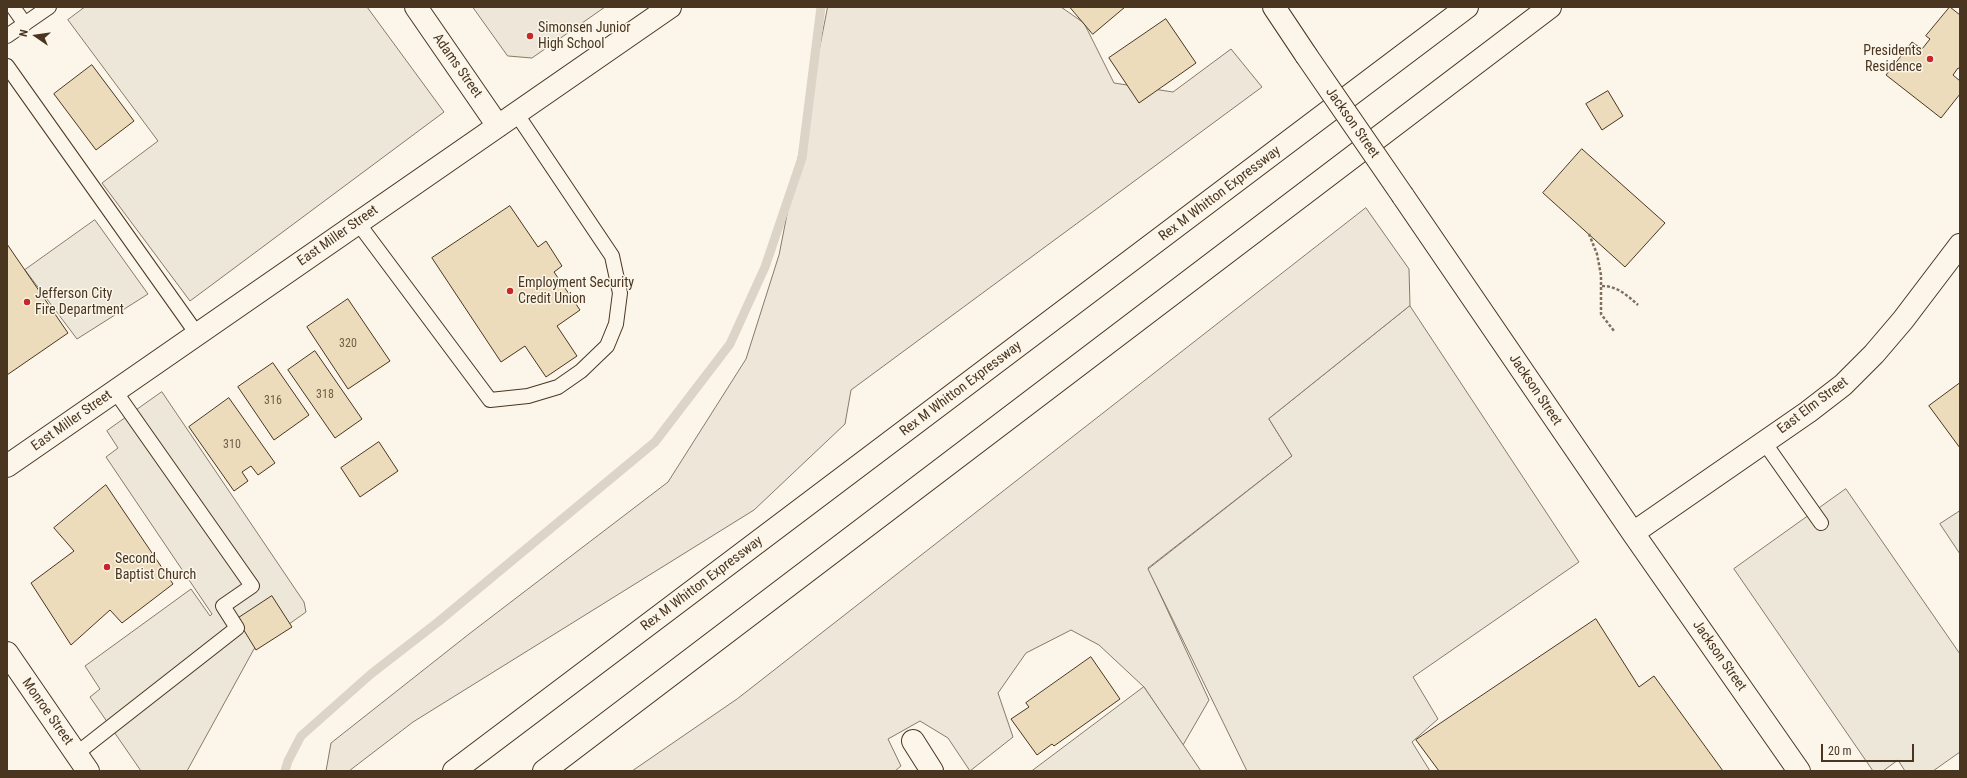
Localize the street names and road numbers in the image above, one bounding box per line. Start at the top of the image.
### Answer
street label: Adams Street [429,31,485,101]
street label: Jackson Street [1321,84,1383,162]
street label: Rex M Whitton Expressway [1156,143,1284,245]
street label: East Miller Street [294,202,382,270]
street label: Rex M Whitton Expressway [897,338,1025,440]
street label: Jackson Street [1505,351,1565,429]
street label: East Elm Street [1774,374,1852,438]
street label: East Miller Street [28,387,116,455]
street label: Rex M Whitton Expressway [638,533,766,635]
street label: Jackson Street [1688,617,1750,695]
street label: Monroe Street [18,675,76,749]

